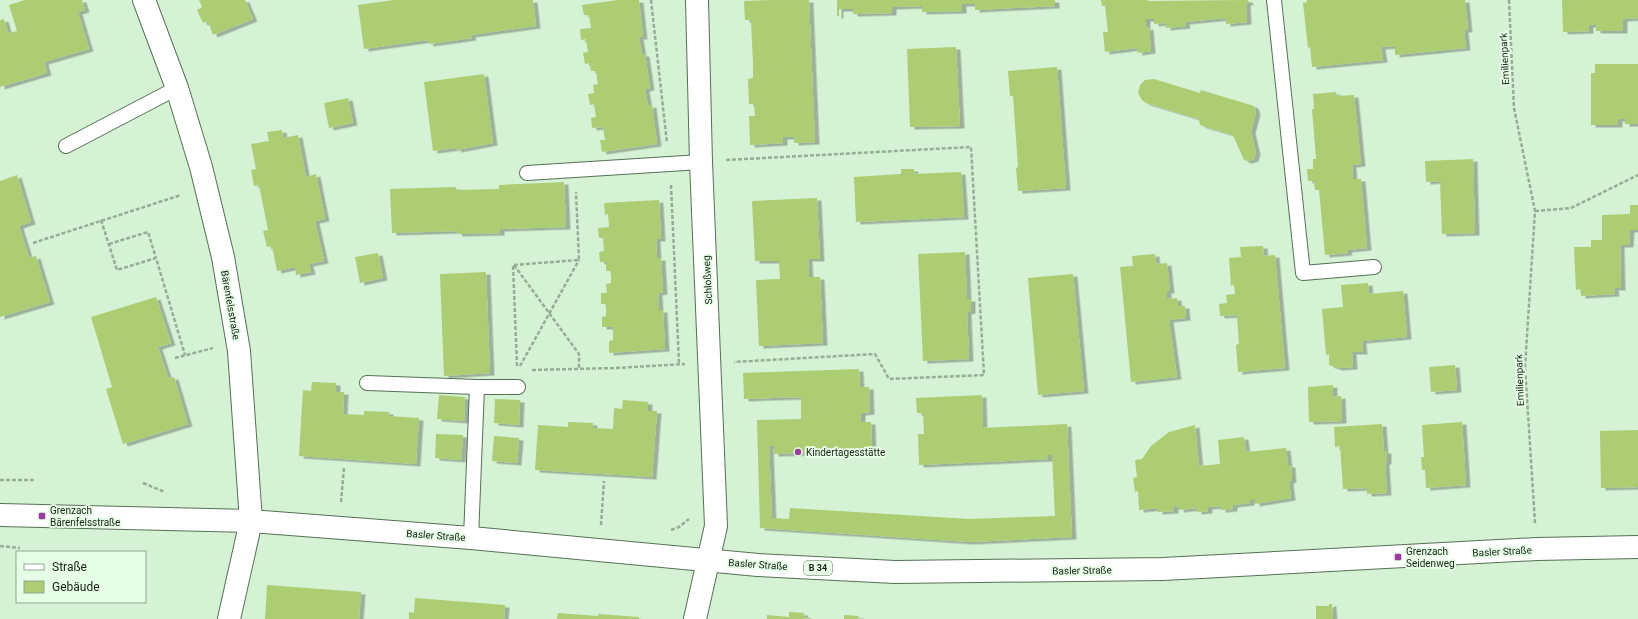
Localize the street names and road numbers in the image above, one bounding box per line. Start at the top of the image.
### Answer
street label: Emilienpark [1498,32,1511,85]
street label: Schloßweg [701,255,714,305]
street label: Bärenfelsstraße [219,269,242,341]
street label: Emilienpark [1513,353,1526,406]
street label: Basler Straße [406,528,466,543]
street label: Basler Straße [1472,544,1532,559]
street label: Basler Straße [728,557,788,572]
road number: B 34 [804,561,832,575]
street label: Basler Straße [1052,564,1112,577]

